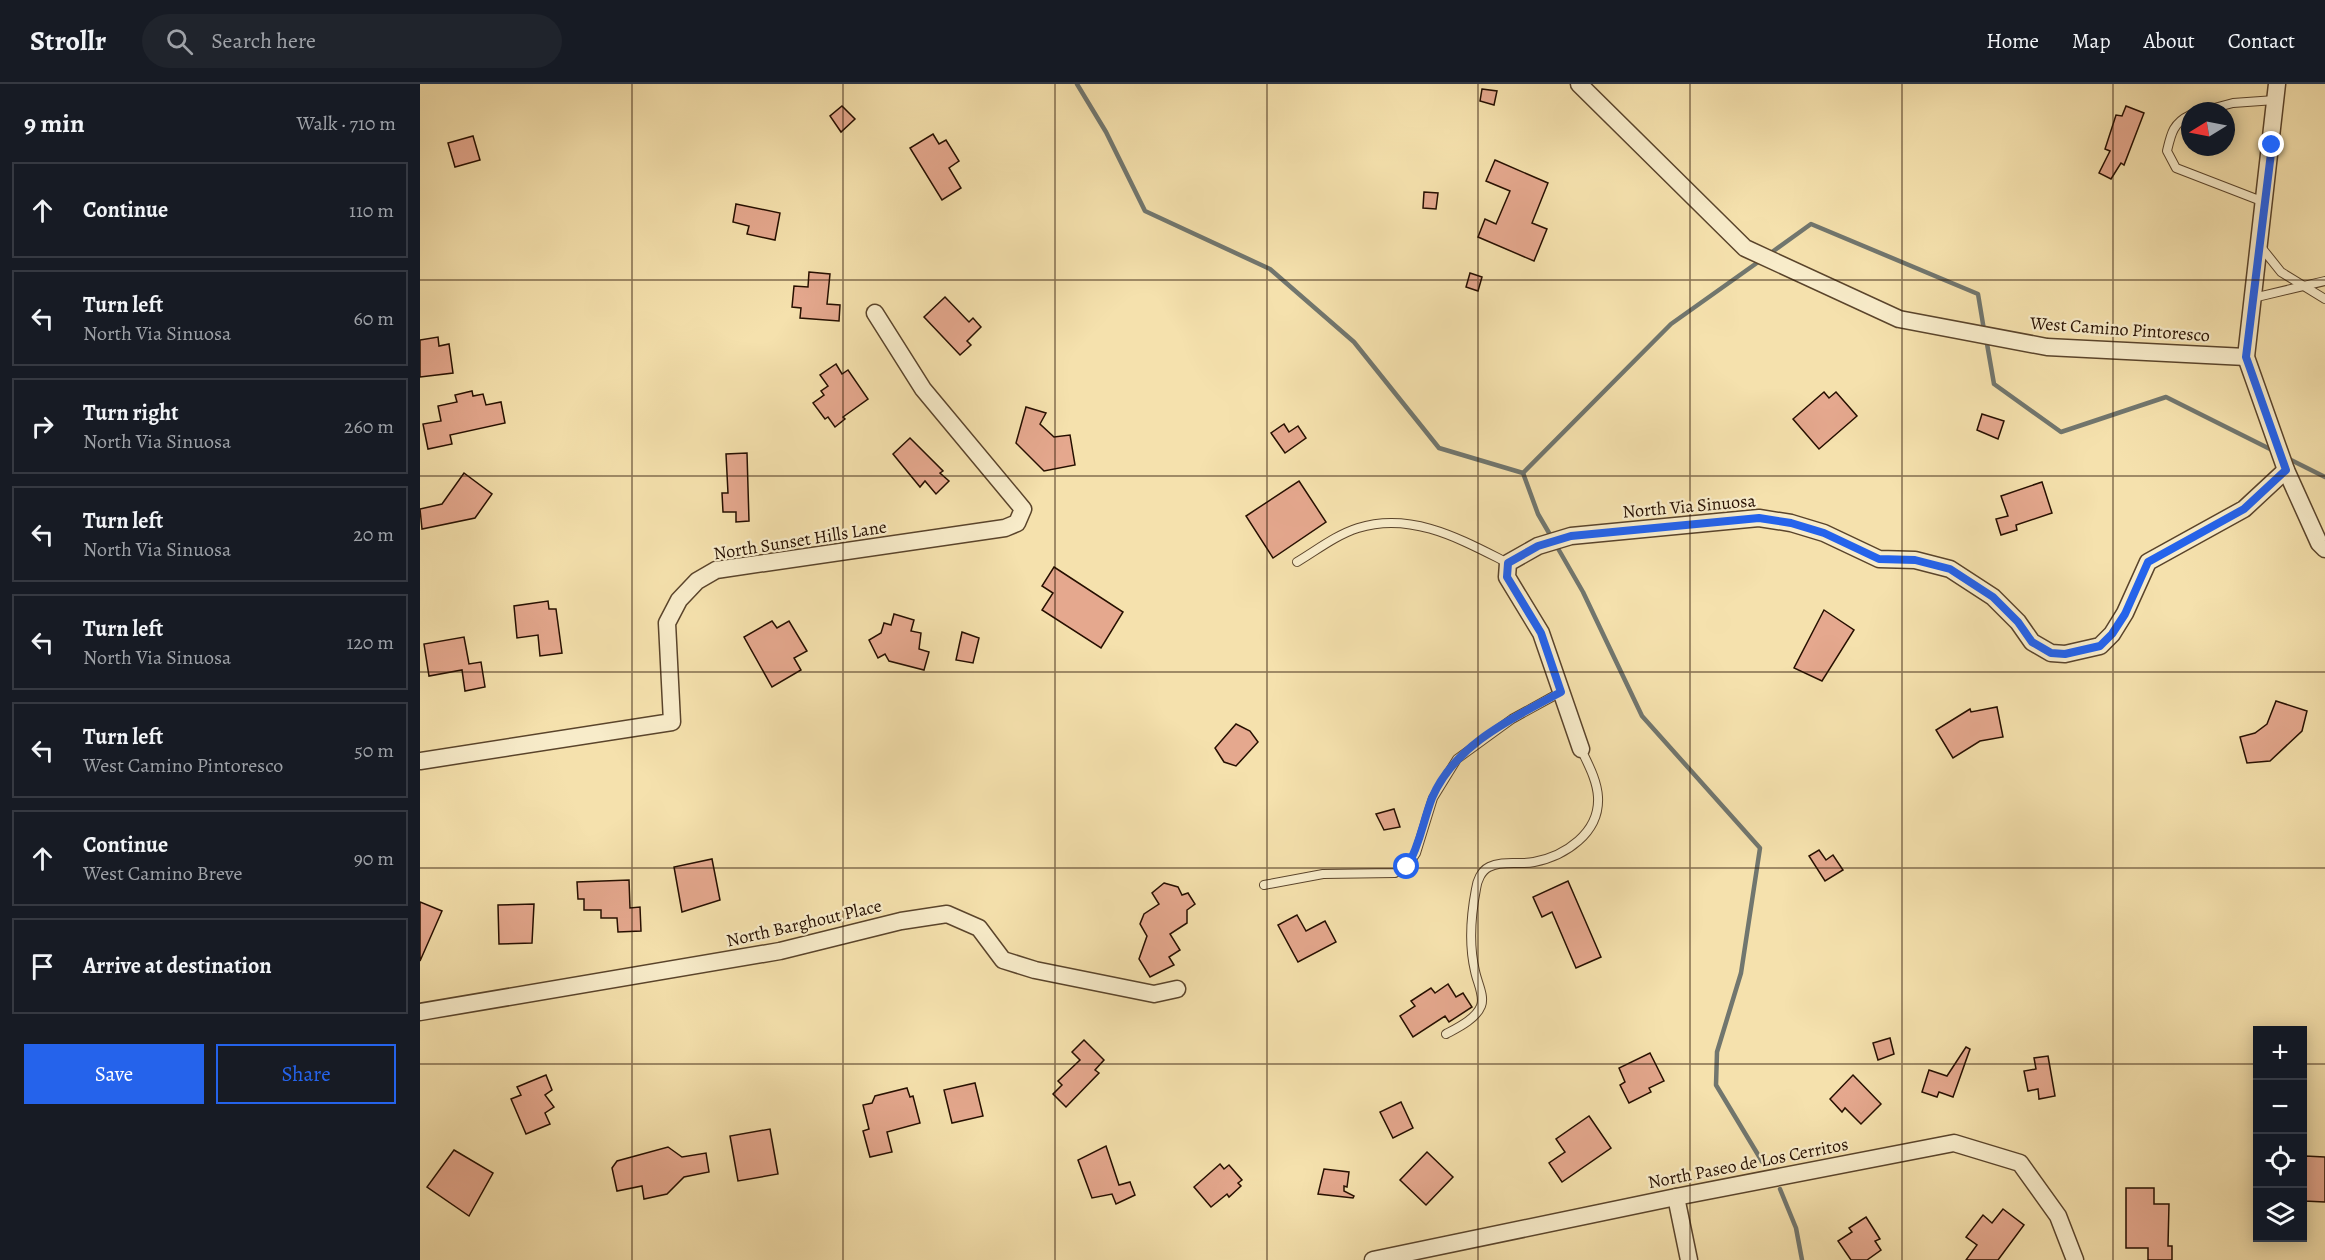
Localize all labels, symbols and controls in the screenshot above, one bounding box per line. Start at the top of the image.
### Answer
search box [142,14,562,68]
text: Strollr [30,22,106,60]
icon: search [163,25,196,58]
text: Search here [211,26,316,56]
text: Home [1986,27,2039,55]
text: Map [2072,27,2110,55]
text: About [2143,27,2195,55]
text: Contact [2228,27,2295,55]
north arrow [2181,102,2235,156]
text: 9 min [24,106,85,141]
text: Walk · 710 m [296,110,396,137]
route end [2258,131,2284,157]
icon: ahead [26,194,59,227]
text: Continue [83,195,168,225]
text: 110 m [349,197,394,224]
text: Turn left [83,290,163,320]
icon: left [26,302,59,335]
text: 60 m [354,305,394,332]
street label: West Camino Pintoresco [2028,311,2211,347]
text: North Via Sinuosa [83,320,231,347]
text: Turn right [83,398,179,428]
icon: right [26,410,59,443]
text: 260 m [344,413,394,440]
text: North Via Sinuosa [83,428,231,455]
street label: North Via Sinuosa [1621,488,1757,524]
text: Turn left [83,506,163,536]
street label: North Sunset Hills Lane [712,514,888,566]
icon: left [26,518,59,551]
text: 20 m [353,521,394,548]
text: North Via Sinuosa [83,536,231,563]
text: Turn left [83,614,163,644]
icon: left [26,626,59,659]
text: 120 m [346,629,394,656]
text: North Via Sinuosa [83,644,231,671]
text: Turn left [83,722,163,752]
icon: left [26,734,59,767]
text: 50 m [354,737,394,764]
text: West Camino Pintoresco [83,752,283,779]
text: Continue [83,830,168,860]
icon: ahead [26,842,59,875]
text: 90 m [354,845,394,872]
route start [1393,853,1419,879]
text: West Camino Breve [83,860,242,887]
street label: North Barghout Place [724,893,884,953]
icon: arrive [26,950,59,983]
text: Arrive at destination [83,951,272,981]
map controls [2253,1026,2307,1242]
button: + [2253,1026,2307,1080]
button: Save [24,1044,204,1104]
button: Share [216,1044,396,1104]
button: − [2253,1080,2307,1134]
street label: North Paseo de Los Cerritos [1646,1132,1850,1194]
button: locate [2253,1134,2307,1188]
button: layers [2253,1188,2307,1242]

